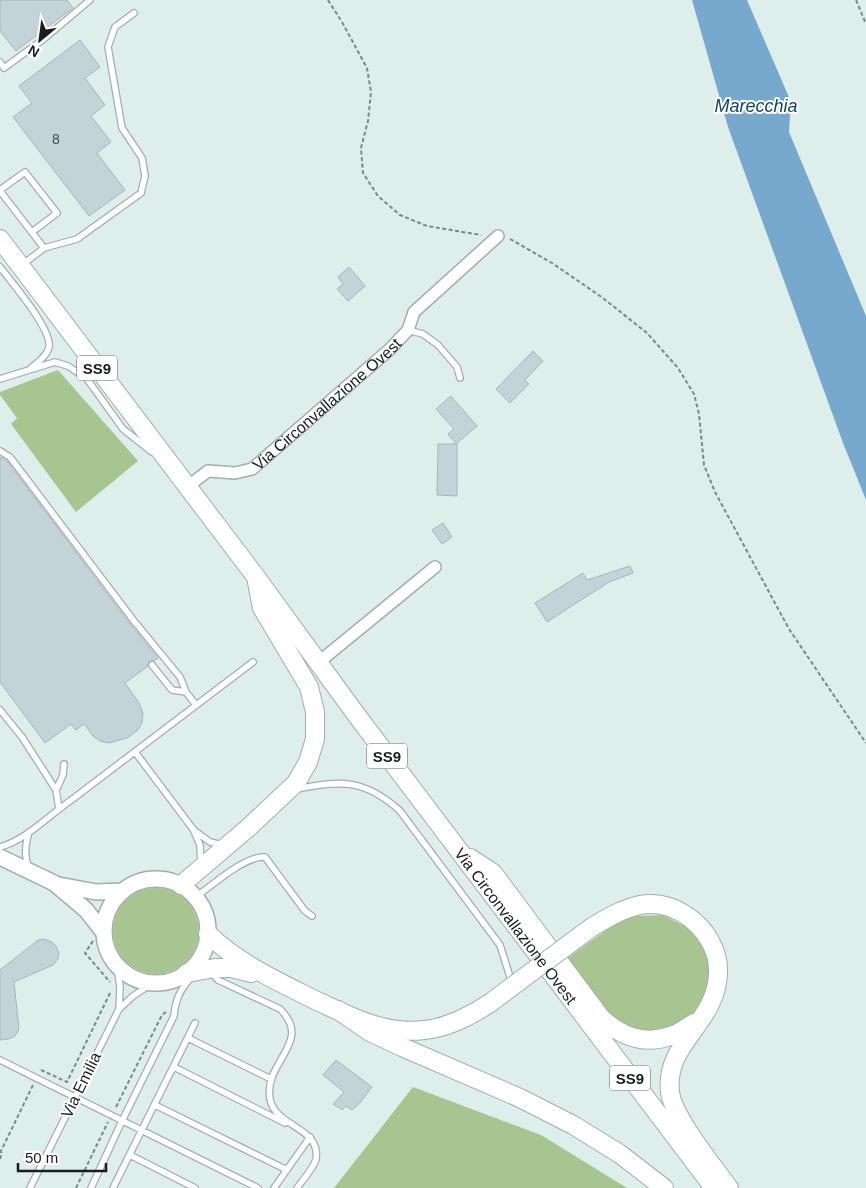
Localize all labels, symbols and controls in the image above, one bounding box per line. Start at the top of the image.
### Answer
north arrow [15,15,65,65]
text: N [25,42,42,61]
water label: Marecchia [714,96,798,116]
house number: 8 [52,131,60,147]
street label: Via Circonvallazione Ovest [249,334,405,473]
road number: SS9 [77,356,117,380]
road number: SS9 [367,744,407,768]
street label: Via Circonvallazione Ovest [451,844,581,1008]
street label: Via Emilia [58,1049,104,1121]
road number: SS9 [610,1066,650,1090]
scale bar [18,1140,105,1172]
text: 50 m [25,1149,58,1166]

